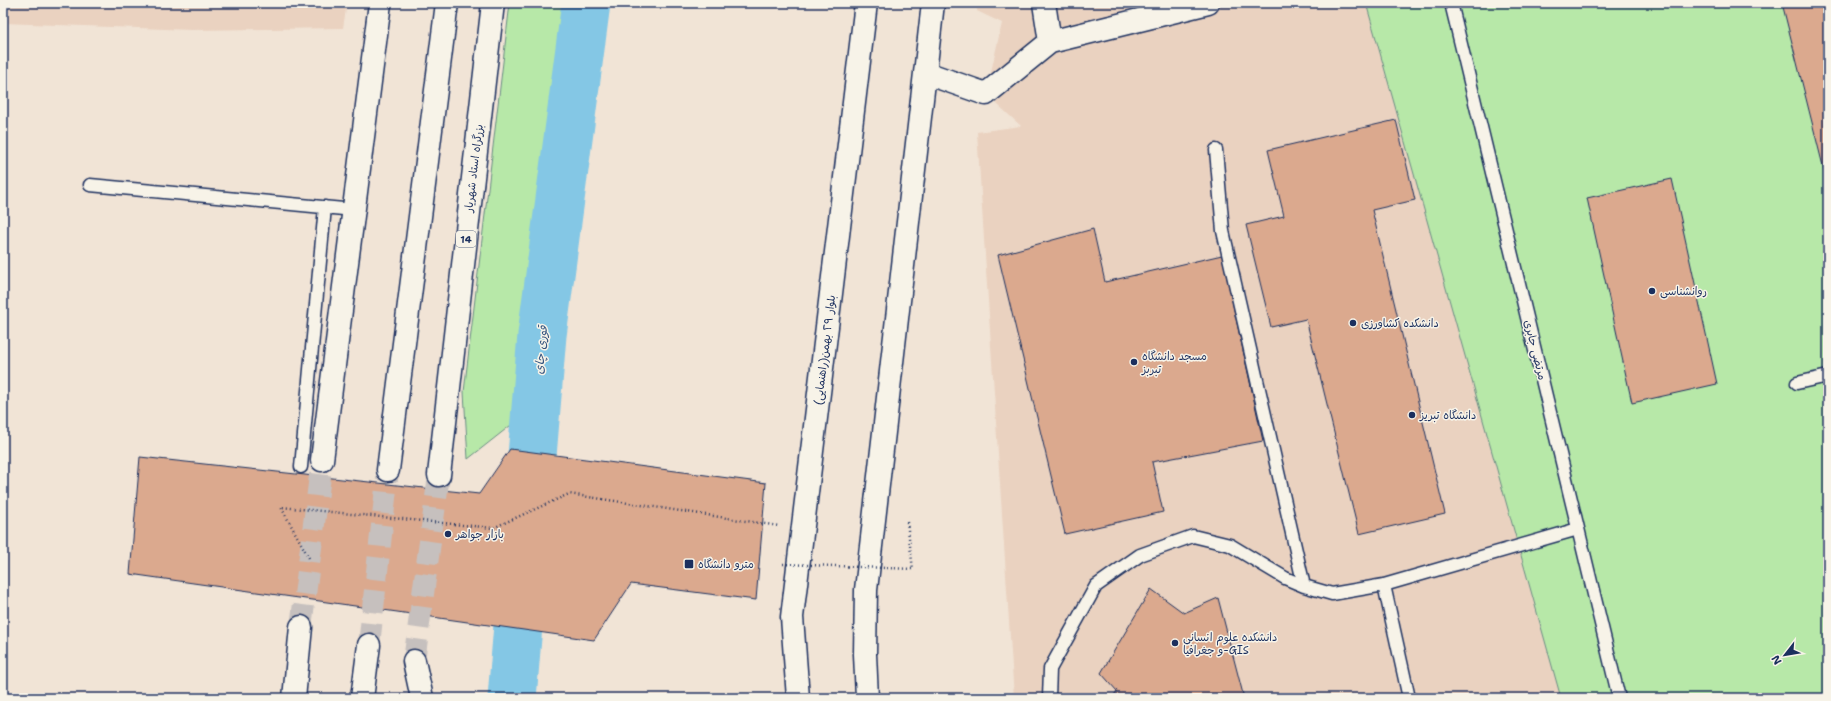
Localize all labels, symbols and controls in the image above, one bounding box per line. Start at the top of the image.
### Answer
street label: بزرگراه استاد شهریار [461,123,487,214]
road number: 14 [456,231,476,247]
place label: روانشناسی [1660,284,1707,299]
marker: روانشناسی [1647,286,1657,296]
street label: بلوار ٢٩ بهمن(راهنمایی) [811,294,839,406]
place label: دانشکده کشاورزی [1361,316,1439,331]
marker: دانشکده کشاورزی [1348,318,1358,328]
street label: مرتضی جابری [1520,318,1550,382]
water label: قوری چای [531,324,551,375]
place label: مسجد دانشگاه تبربز [1141,349,1207,377]
marker: مسجد دانشگاه تبربز [1129,357,1139,367]
place label: دانشگاه تبریز [1419,408,1476,423]
marker: دانشگاه تبریز [1407,410,1417,420]
place label: بازار جواهر [455,527,504,542]
marker: بازار جواهر [443,529,453,539]
place label: مترو دانشگاه [698,557,754,572]
marker: مترو دانشگاه [683,558,695,570]
place label: دانشکده علوم انسانی و جغرافیا-GIS [1183,630,1277,658]
north arrow [1765,635,1805,675]
marker: دانشکده علوم انسانی و جغرافیا-GIS [1170,638,1180,648]
text: N [1768,652,1786,667]

